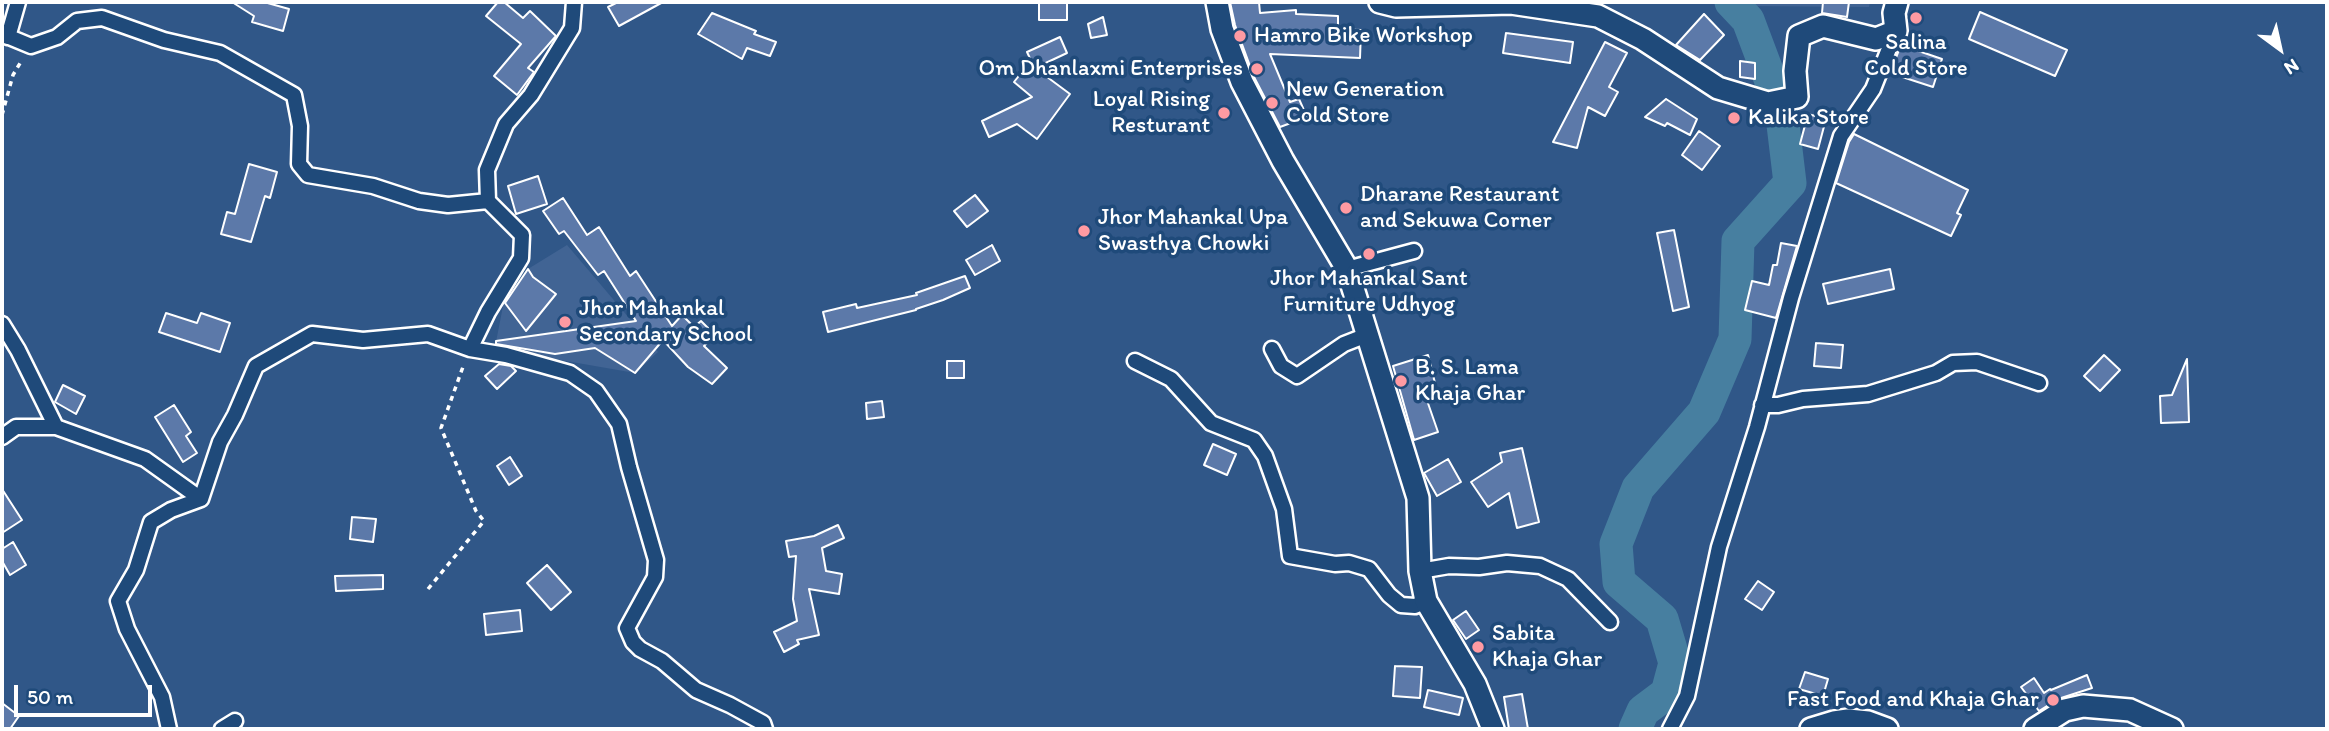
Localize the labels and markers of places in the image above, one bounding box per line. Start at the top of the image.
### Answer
marker: Salina Cold Store [1908,10,1924,26]
place label: Hamro Bike Workshop [1254,22,1473,50]
marker: Hamro Bike Workshop [1232,28,1248,44]
place label: Salina Cold Store [1864,29,1968,83]
place label: Om Dhanlaxmi Enterprises [979,55,1243,83]
marker: Om Dhanlaxmi Enterprises [1249,61,1265,77]
place label: New Generation Cold Store [1286,76,1444,130]
place label: Loyal Rising Resturant [1093,86,1210,140]
marker: New Generation Cold Store [1264,95,1280,111]
place label: Kalika Store [1748,104,1869,132]
marker: Loyal Rising Resturant [1216,105,1232,121]
marker: Kalika Store [1726,110,1742,126]
place label: Dharane Restaurant and Sekuwa Corner [1360,181,1559,235]
marker: Dharane Restaurant and Sekuwa Corner [1338,200,1354,216]
place label: Jhor Mahankal Upa Swasthya Chowki [1098,204,1288,258]
marker: Jhor Mahankal Upa Swasthya Chowki [1076,223,1092,239]
marker: Jhor Mahankal Sant Furniture Udhyog [1361,246,1377,262]
place label: Jhor Mahankal Sant Furniture Udhyog [1270,265,1468,319]
place label: Jhor Mahankal Secondary School [579,295,753,349]
marker: Jhor Mahankal Secondary School [557,314,573,330]
place label: B. S. Lama Khaja Ghar [1415,354,1525,408]
marker: B. S. Lama Khaja Ghar [1393,373,1409,389]
place label: Sabita Khaja Ghar [1492,620,1602,674]
marker: Sabita Khaja Ghar [1470,639,1486,655]
place label: Fast Food and Khaja Ghar [1787,686,2039,714]
marker: Fast Food and Khaja Ghar [2045,692,2061,708]

